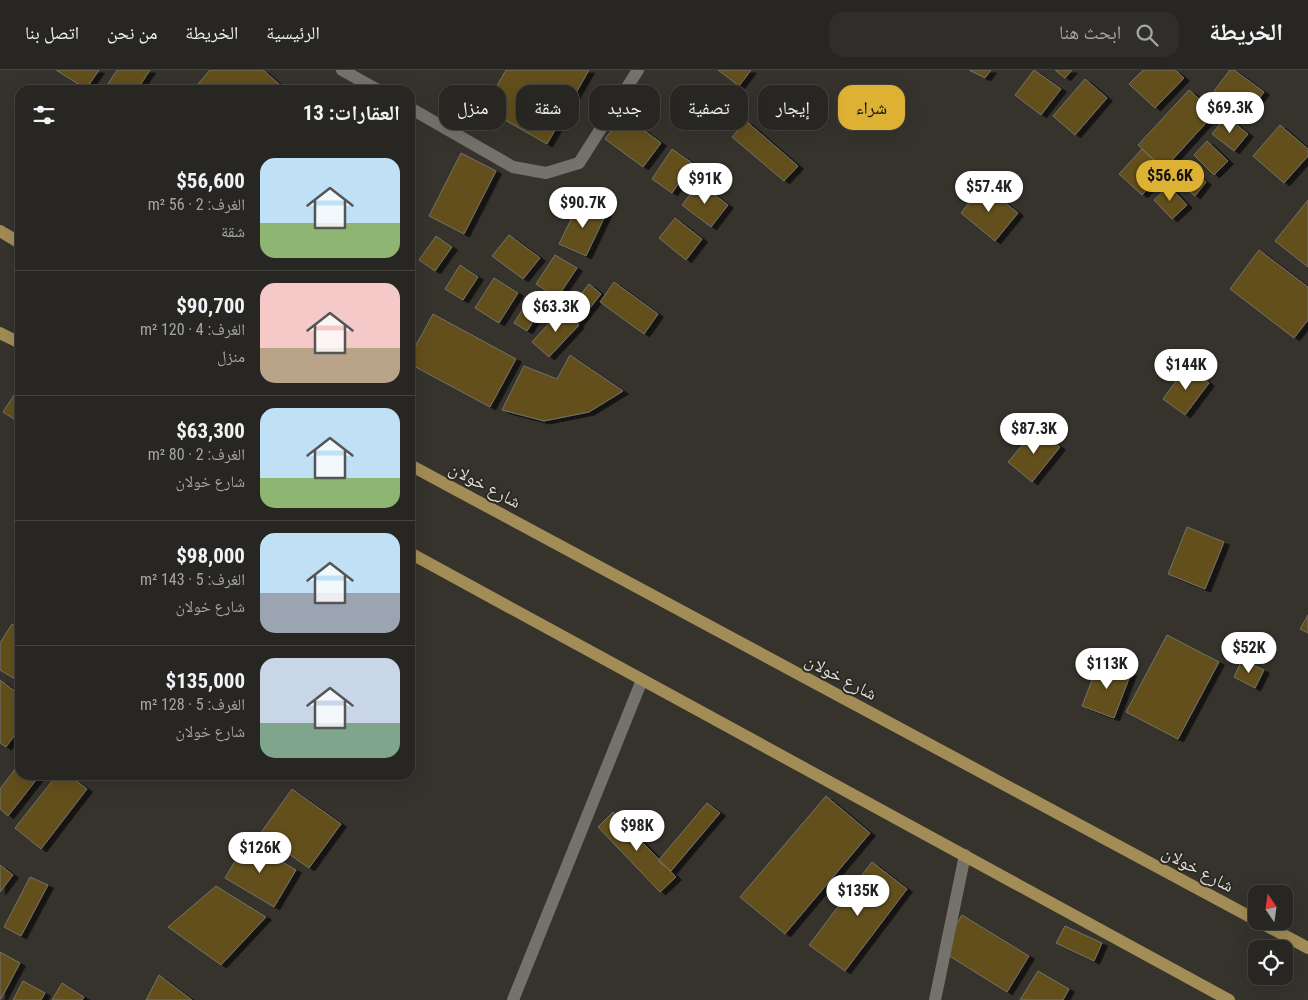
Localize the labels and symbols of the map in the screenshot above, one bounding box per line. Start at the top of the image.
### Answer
pin: $69.3K [1189,92,1271,134]
pin: $56.6K [1129,160,1211,202]
pin: $91K [675,162,735,205]
pin: $57.4K [948,170,1030,213]
pin: $90.7K [542,186,624,229]
pin: $63.3K [515,290,597,333]
pin: $144K [1151,348,1221,391]
pin: $87.3K [993,412,1075,455]
street label: شارع خولان [445,457,525,513]
pin: $52K [1219,632,1279,674]
pin: $113K [1072,648,1142,690]
street label: شارع خولان [801,649,881,705]
pin: $98K [607,810,667,852]
pin: $126K [225,832,295,874]
street label: شارع خولان [1158,841,1238,897]
pin: $135K [823,874,893,917]
north arrow [1248,885,1292,930]

